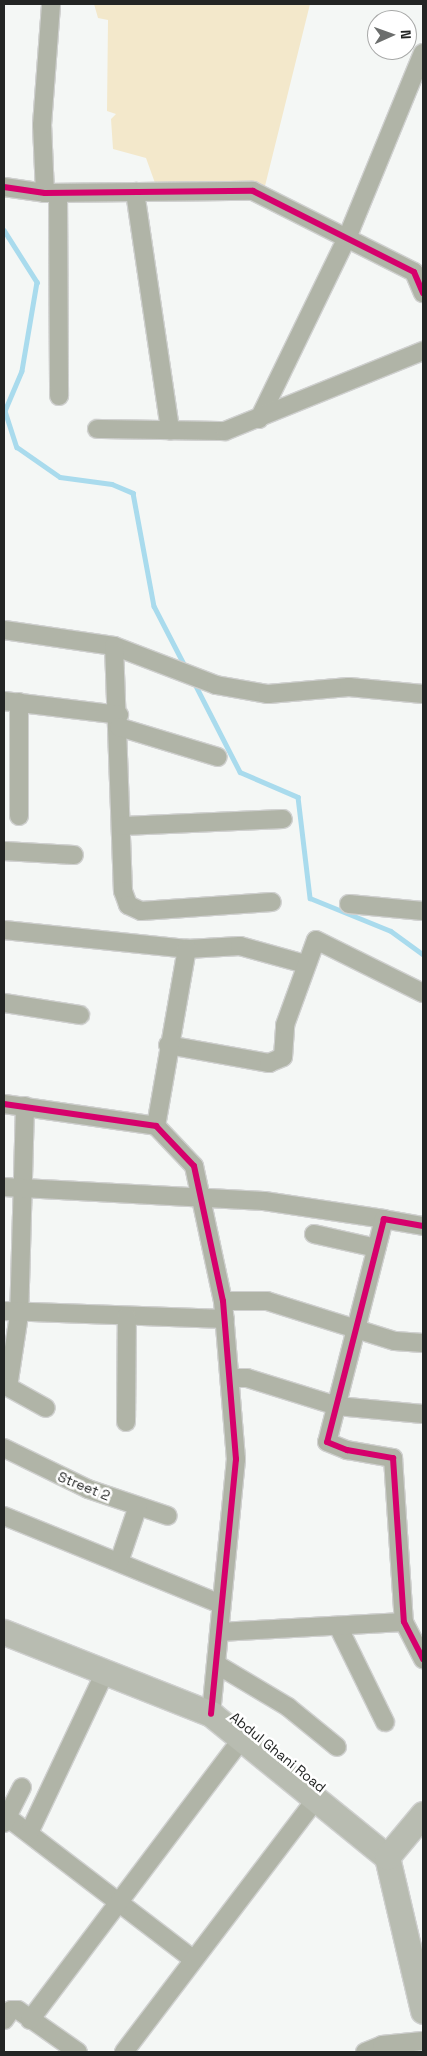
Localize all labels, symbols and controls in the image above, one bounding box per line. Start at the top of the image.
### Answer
north arrow [367,10,417,60]
text: N [397,29,415,40]
street label: Street 2 [55,1468,113,1504]
street label: Abdul Ghani Road [227,1708,329,1796]

